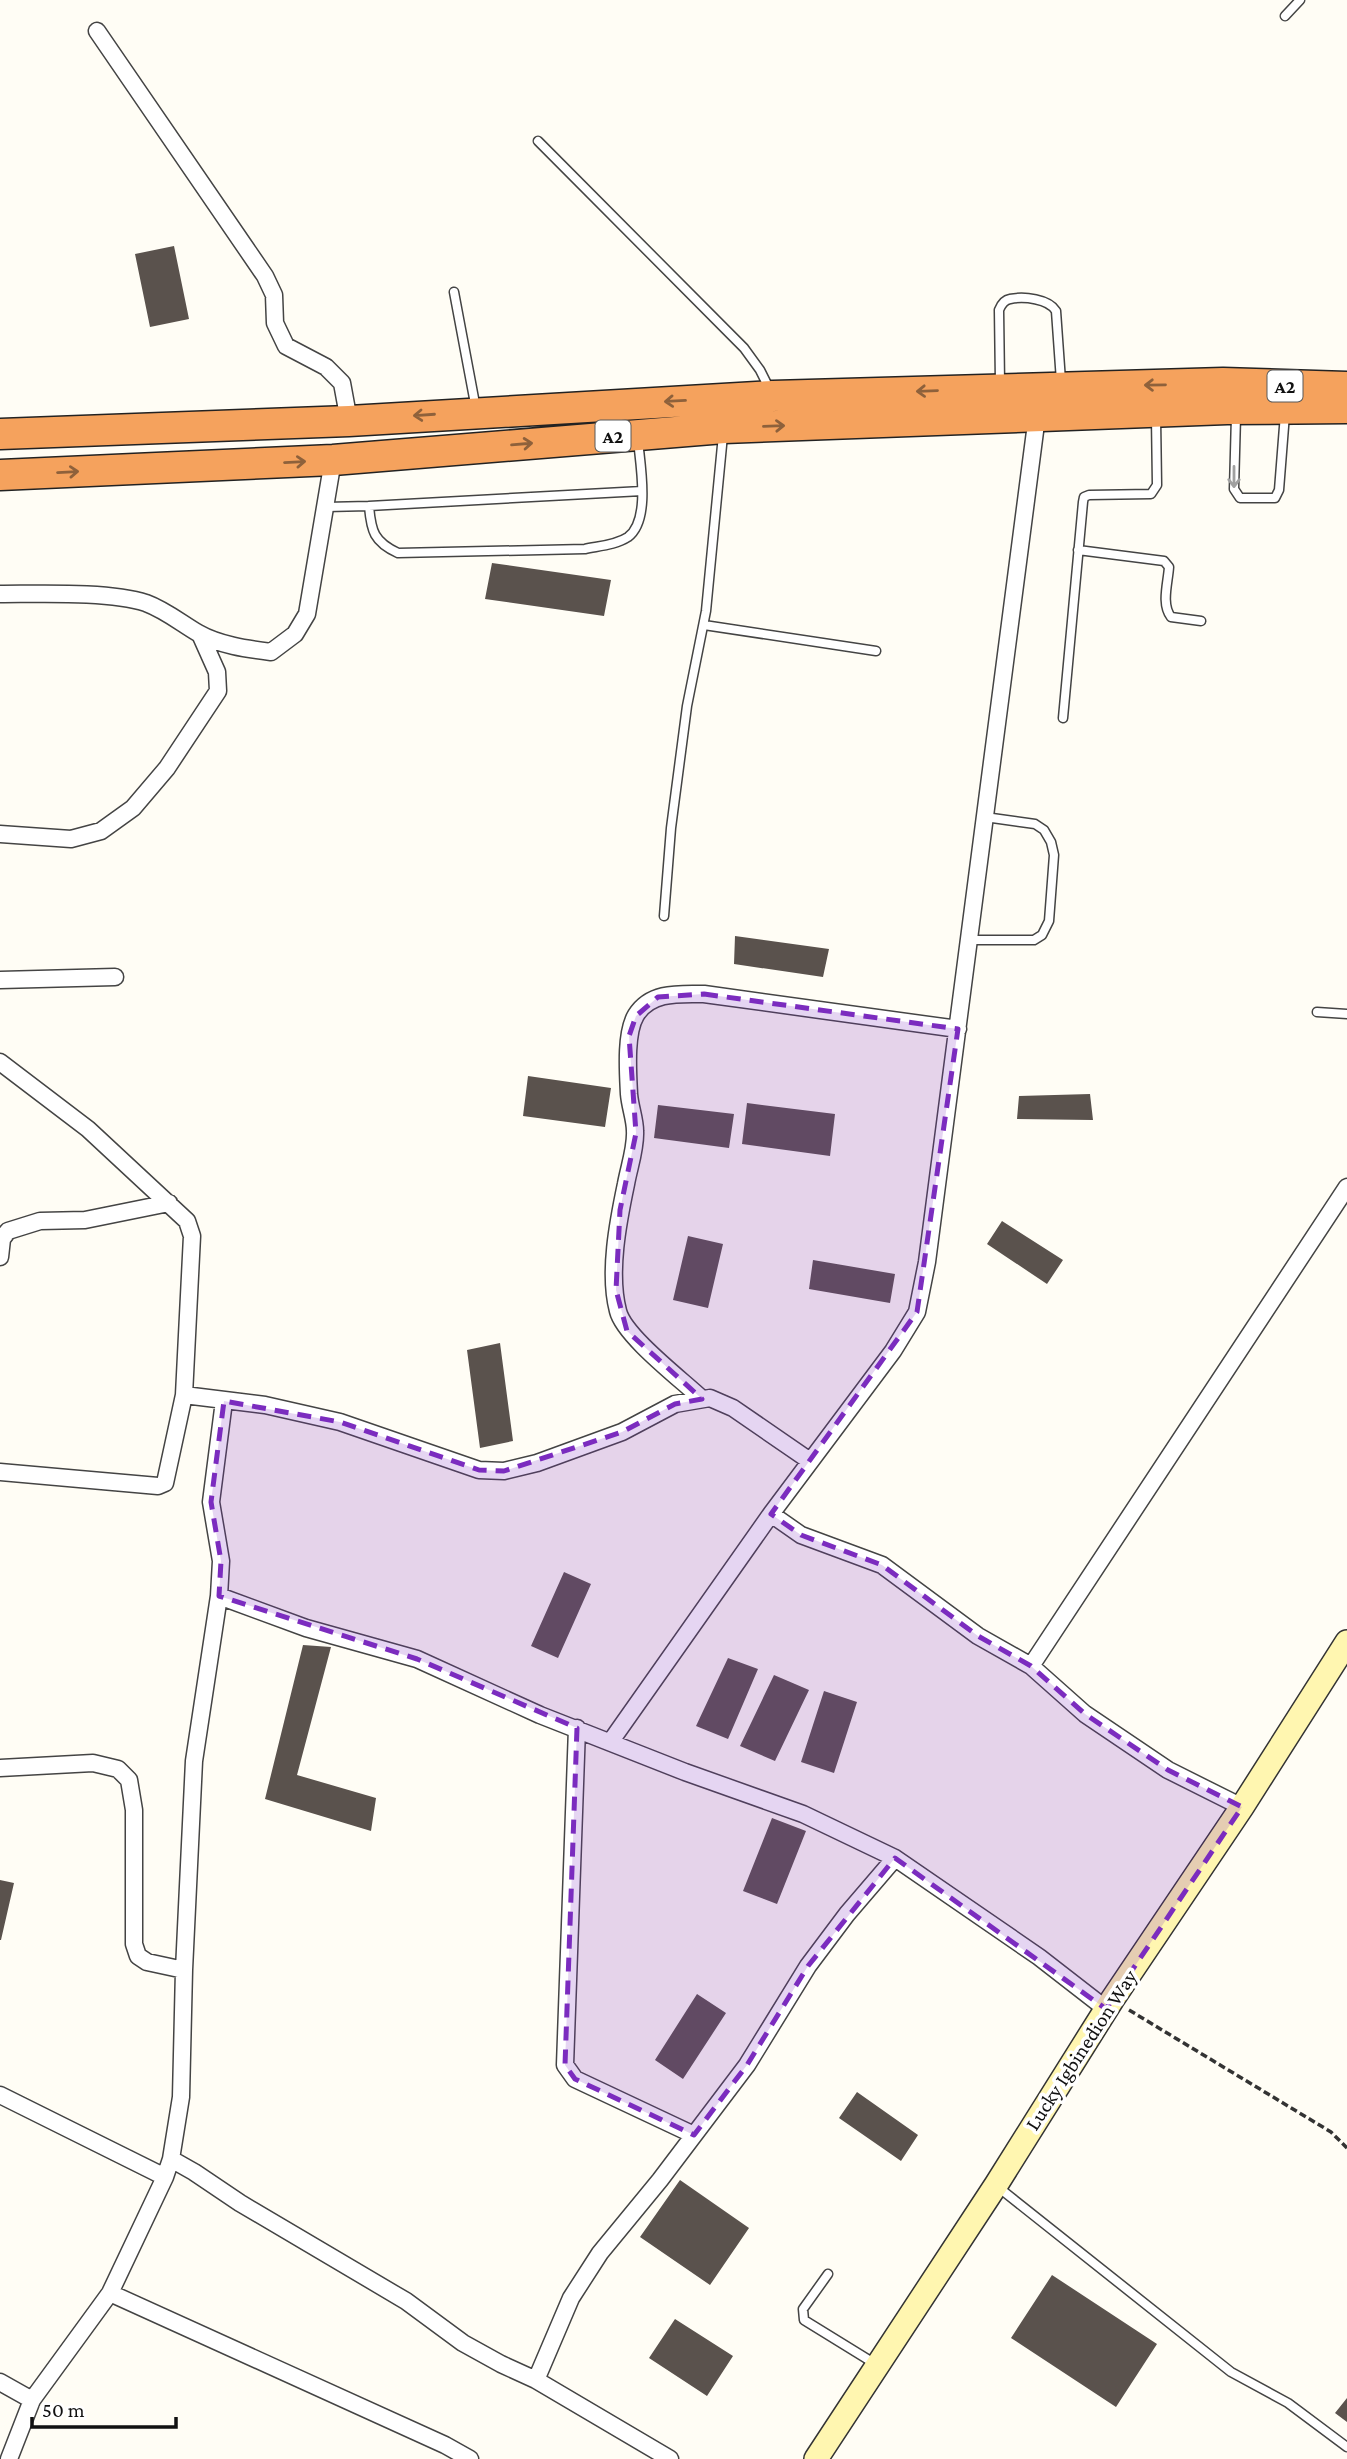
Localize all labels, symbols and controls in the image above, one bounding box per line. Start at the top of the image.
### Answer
road number: A2 [1268,370,1302,402]
one-way arrow [1143,378,1166,392]
one-way arrow [916,384,939,398]
one-way arrow [665,395,687,408]
one-way arrow [413,409,436,422]
road number: A2 [596,420,630,452]
one-way arrow [762,420,785,433]
one-way arrow [510,437,533,450]
one-way arrow [284,455,307,468]
one-way arrow [56,465,79,478]
one-way arrow [1227,466,1241,489]
street label: Lucky Igbinedion Way [1020,1965,1142,2135]
scale bar [32,2386,175,2430]
text: 50 m [42,2398,85,2422]

